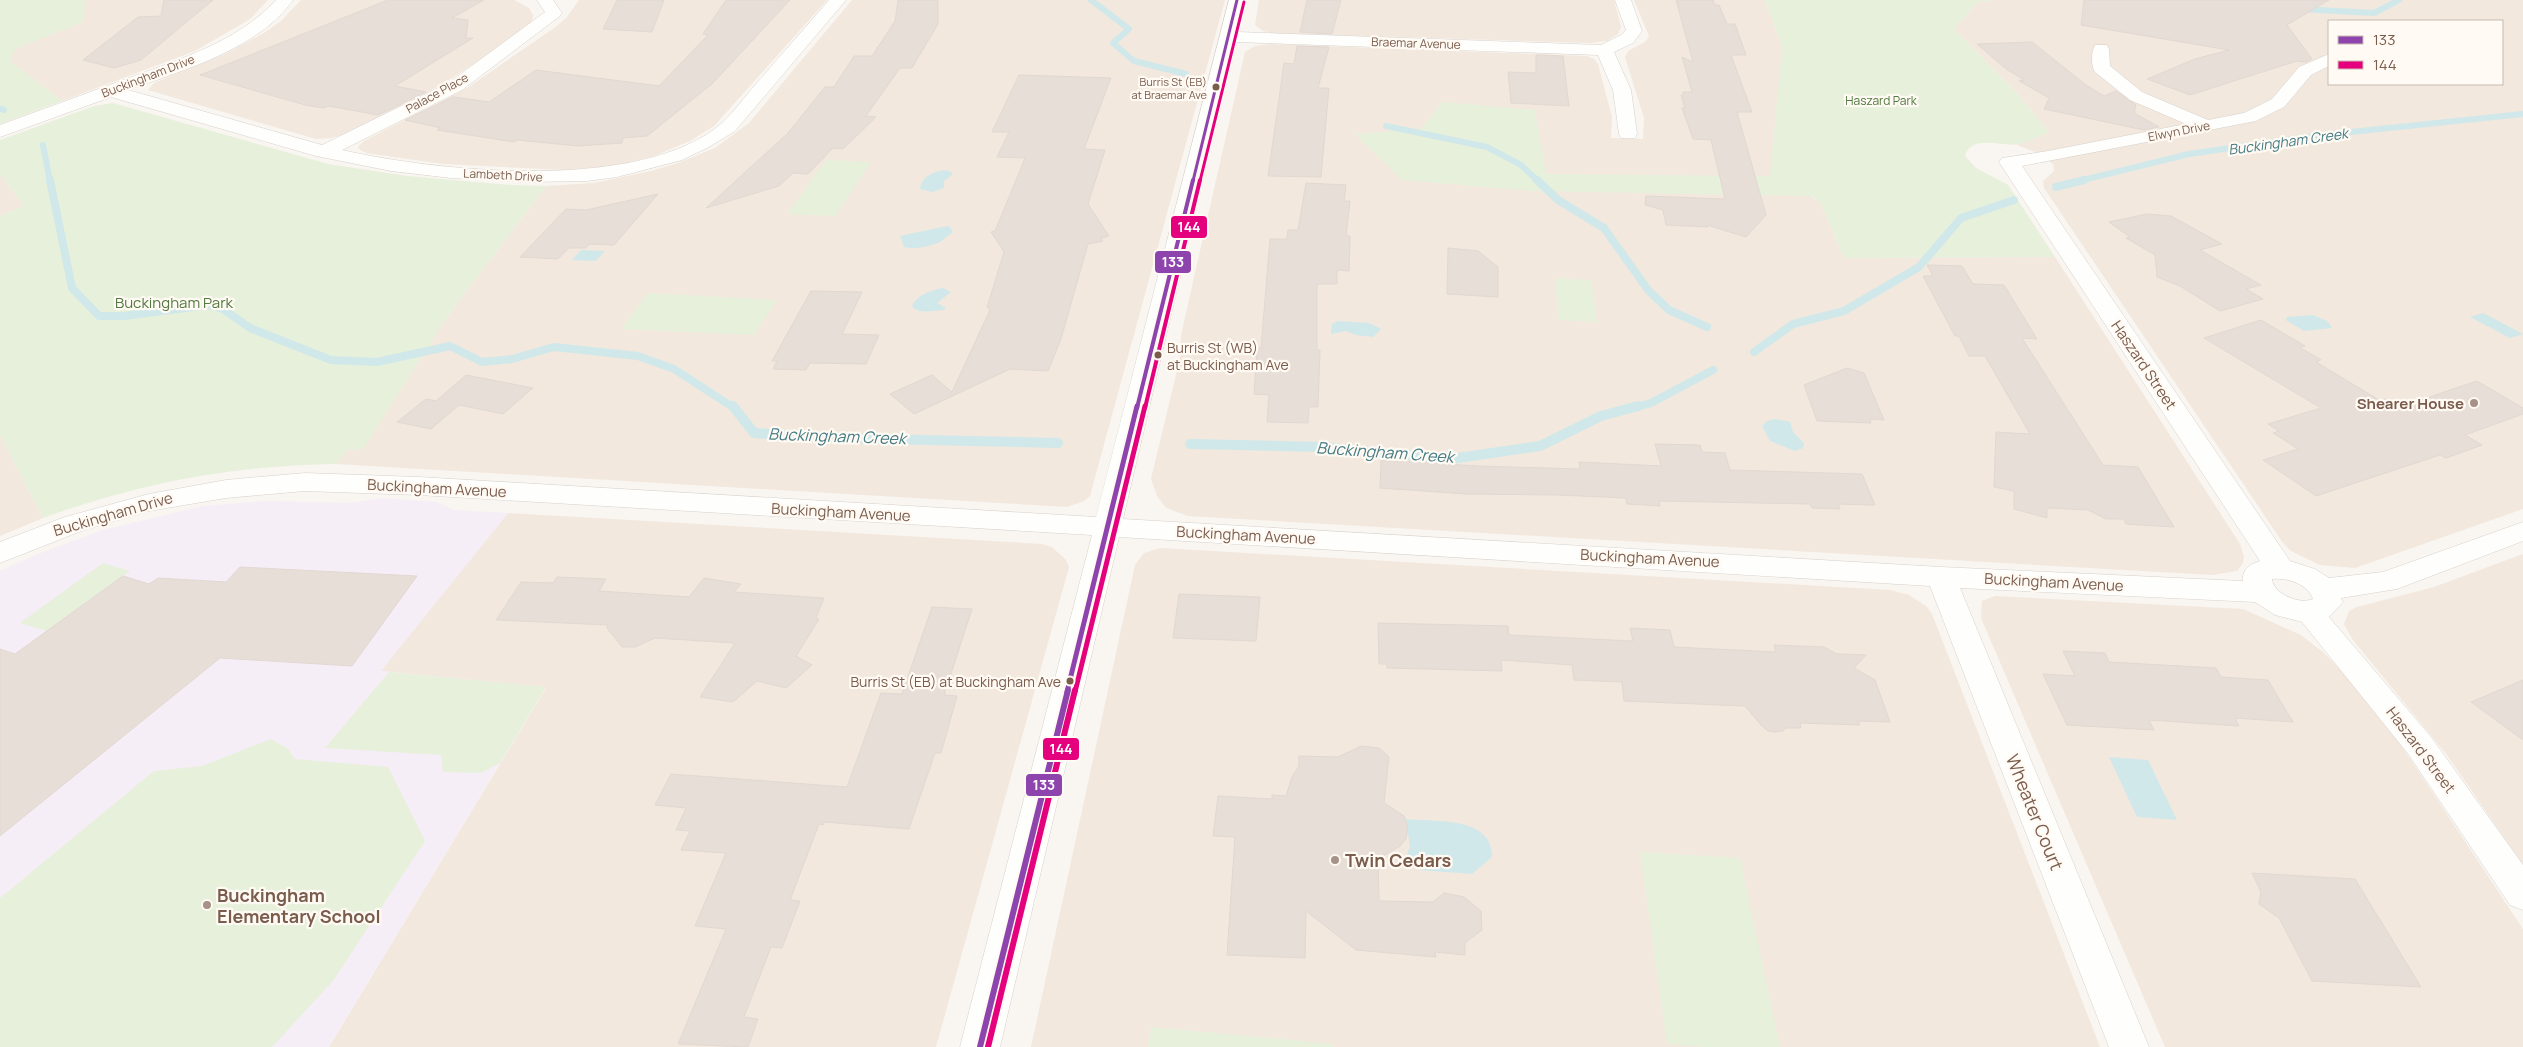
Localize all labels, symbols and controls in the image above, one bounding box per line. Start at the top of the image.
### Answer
legend [2328,20,2503,85]
text: 133 [2373,29,2395,50]
street label: Braemar Avenue [1371,33,1461,53]
street label: Buckingham Drive [99,50,197,102]
text: 144 [2373,54,2397,75]
street label: Palace Place [403,69,471,117]
place label: Burris St (EB) at Braemar Ave [1131,74,1208,102]
marker: Burris St (EB) at Braemar Ave [1211,82,1221,92]
park label: Haszard Park [1845,92,1918,109]
street label: Elwyn Drive [2147,117,2211,145]
water label: Buckingham Creek [2227,123,2351,159]
street label: Lambeth Drive [463,164,543,186]
line badge: 144 [1170,215,1208,239]
text: 144 [1178,217,1201,236]
line badge: 133 [1154,250,1192,274]
text: 133 [1162,252,1184,271]
park label: Buckingham Park [115,292,234,313]
street label: Haszard Street [2106,316,2182,414]
place label: Burris St (WB) at Buckingham Ave [1167,338,1289,374]
marker: Burris St (WB) at Buckingham Ave [1153,350,1163,360]
place label: Shearer House [2357,393,2464,414]
marker: Shearer House [2468,397,2480,409]
water label: Buckingham Creek [768,423,908,449]
water label: Buckingham Creek [1316,436,1456,468]
street label: Buckingham Avenue [367,474,507,502]
street label: Buckingham Drive [51,487,175,541]
street label: Buckingham Avenue [771,498,911,526]
street label: Buckingham Avenue [1176,521,1316,549]
street label: Buckingham Avenue [1580,544,1720,572]
street label: Buckingham Avenue [1984,568,2124,596]
place label: Burris St (EB) at Buckingham Ave [851,672,1061,691]
marker: Burris St (EB) at Buckingham Ave [1065,676,1075,686]
street label: Haszard Street [2381,702,2461,798]
line badge: 144 [1042,737,1080,761]
text: 144 [1050,739,1073,758]
street label: Wheater Court [2001,750,2069,874]
line badge: 133 [1025,773,1063,797]
text: 133 [1033,775,1055,794]
place label: Twin Cedars [1345,848,1452,872]
marker: Twin Cedars [1329,854,1341,866]
place label: Buckingham Elementary School [217,883,380,928]
marker: Buckingham Elementary School [201,899,213,911]

